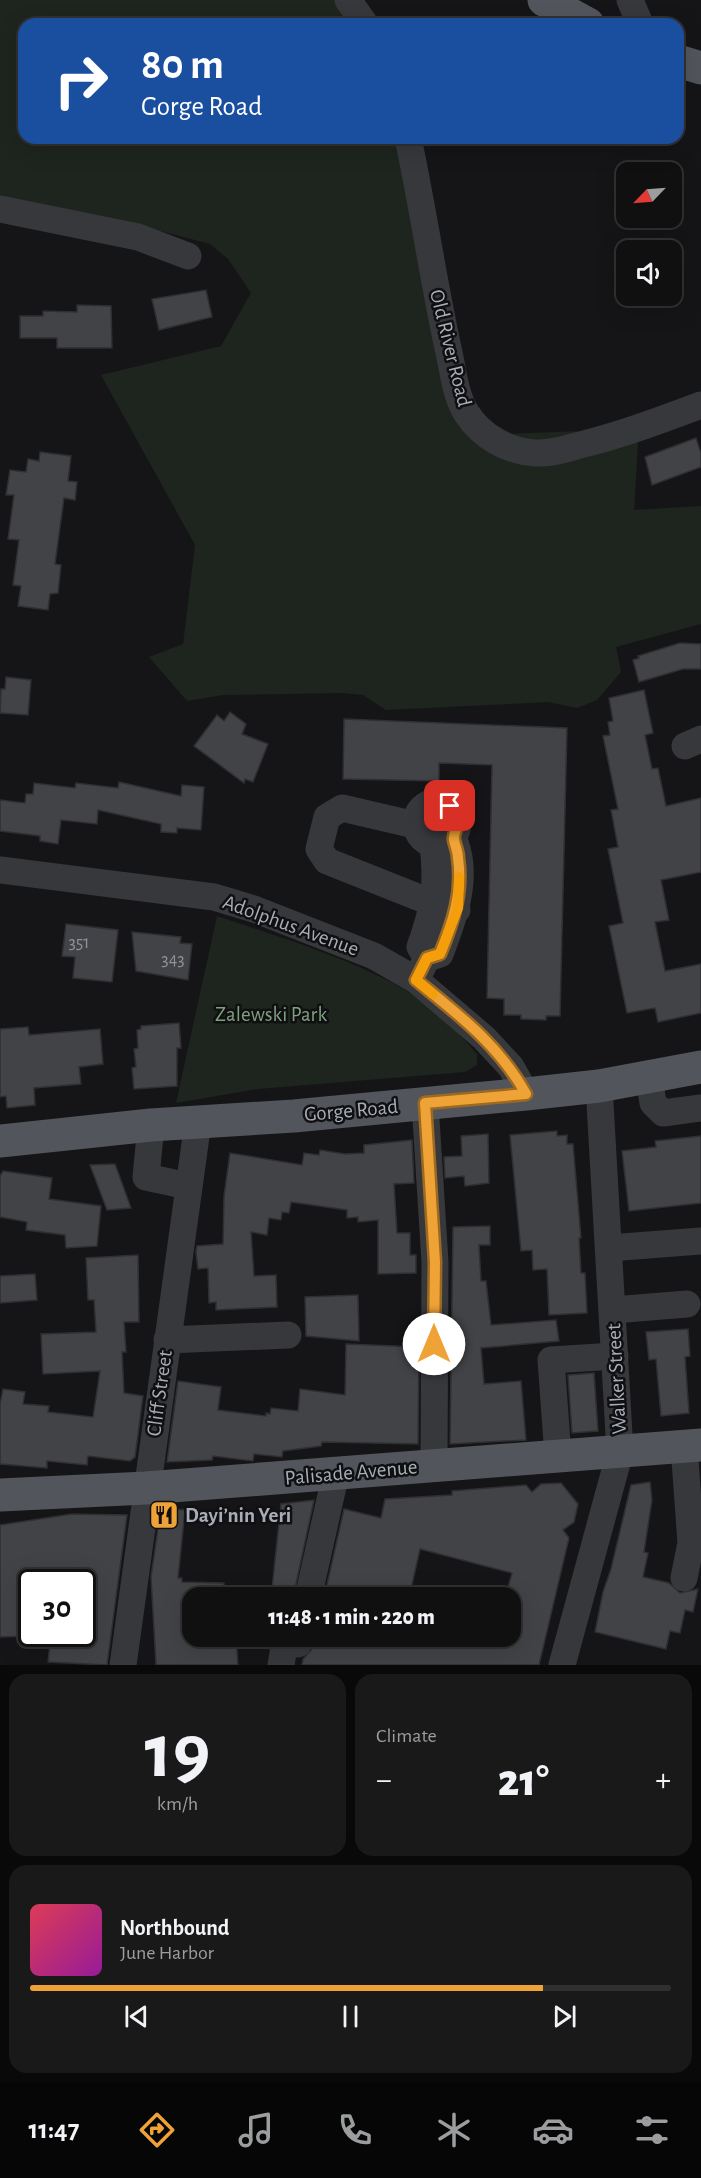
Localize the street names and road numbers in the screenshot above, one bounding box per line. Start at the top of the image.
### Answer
street label: Old River Road [426,287,475,409]
street label: Adolphus Avenue [220,891,362,960]
street label: Gorge Road [303,1096,399,1125]
street label: Walker Street [603,1323,630,1435]
street label: Cliff Street [143,1348,176,1438]
street label: Palisade Avenue [284,1456,418,1489]

